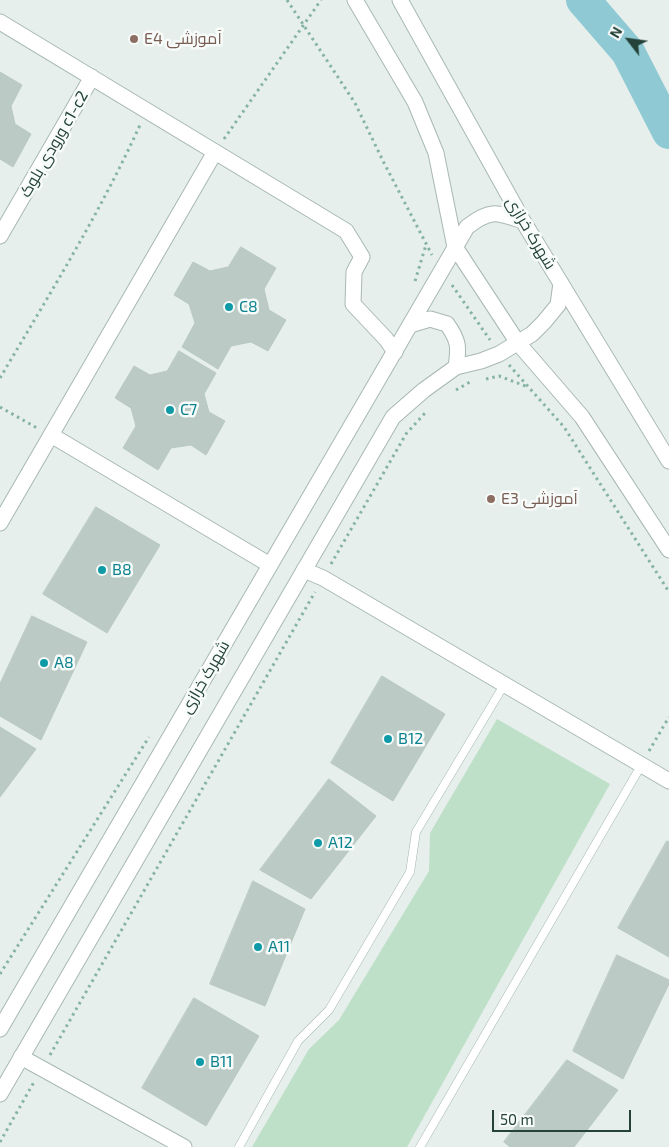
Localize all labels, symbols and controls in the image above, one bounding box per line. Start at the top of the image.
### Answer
north arrow [604,15,654,65]
text: N [606,24,625,41]
place label: E4 آموزشی [144,29,222,49]
marker: E4 آموزشی [128,33,140,45]
street label: ورودی بلوک c1-c2 [16,87,92,201]
street label: شهرک خرازی [502,193,560,273]
place label: C8 [239,297,258,317]
marker: C8 [223,301,235,313]
place label: C7 [180,400,197,420]
marker: C7 [164,404,176,416]
place label: E3 آموزشی [501,489,578,509]
marker: E3 آموزشی [485,493,497,505]
place label: B8 [112,560,132,580]
marker: B8 [96,564,108,576]
street label: شهرک خرازی [176,637,234,717]
place label: A8 [54,653,74,673]
marker: A8 [38,657,50,669]
place label: B12 [398,729,423,749]
marker: B12 [382,733,394,745]
place label: A12 [328,833,353,853]
marker: A12 [312,837,324,849]
place label: A11 [268,937,290,957]
marker: A11 [252,941,264,953]
place label: B11 [210,1052,233,1072]
marker: B11 [194,1056,206,1068]
scale bar [494,1100,633,1132]
text: 50 m [500,1110,534,1128]

